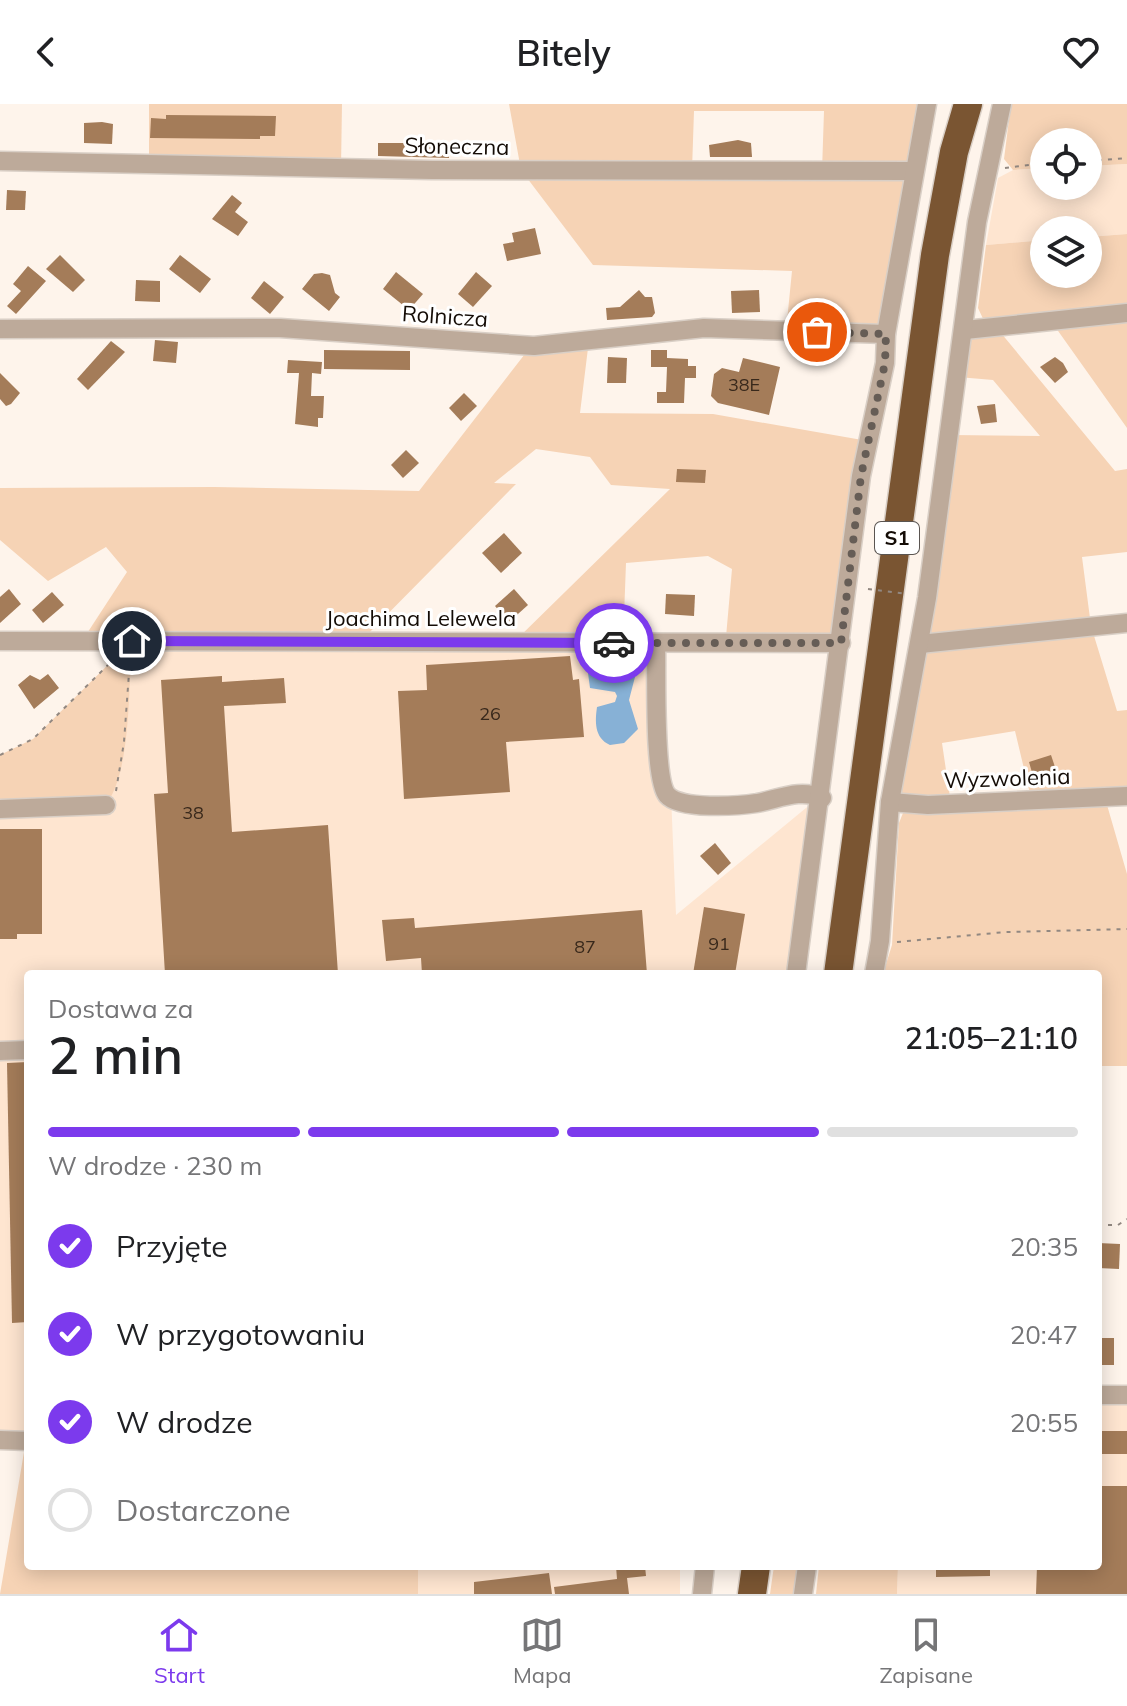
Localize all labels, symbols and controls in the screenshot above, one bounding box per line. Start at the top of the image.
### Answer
icon: back [24,30,68,74]
text: Bitely [516,30,611,75]
icon: heart [1059,30,1103,74]
map controls [1030,128,1102,288]
button: locate [1030,128,1102,200]
street label: Słoneczna [404,131,510,161]
button: layers [1030,216,1102,288]
pin [783,298,851,366]
street label: Rolnicza [401,299,489,333]
icon: bag [795,310,839,354]
house number: 38E [728,373,760,396]
road number: S1 [875,522,919,554]
courier [574,603,654,683]
street label: Joachima Lelewela [326,604,516,632]
pin [98,607,166,675]
icon: home [110,619,154,663]
icon: car [592,621,636,665]
house number: 26 [479,702,501,725]
street label: Wyzwolenia [943,762,1071,794]
house number: 38 [182,801,204,824]
house number: 91 [708,932,730,955]
house number: 87 [574,935,596,958]
text: Dostawa za [48,992,193,1025]
text: 21:05–21:10 [905,1019,1078,1057]
text: 2 min [48,1022,183,1087]
text: W drodze · 230 m [48,1149,262,1182]
icon: check [48,1224,92,1268]
text: Przyjęte [116,1227,228,1265]
text: 20:35 [1010,1230,1078,1263]
icon: check [48,1312,92,1356]
text: W przygotowaniu [116,1315,365,1353]
text: 20:47 [1010,1318,1078,1351]
icon: check [48,1400,92,1444]
text: W drodze [116,1403,253,1441]
text: 20:55 [1010,1406,1078,1439]
text: Dostarczone [116,1491,291,1529]
tab: Start [154,1613,205,1689]
tab: Mapa [513,1613,571,1689]
tab: Zapisane [879,1613,973,1689]

